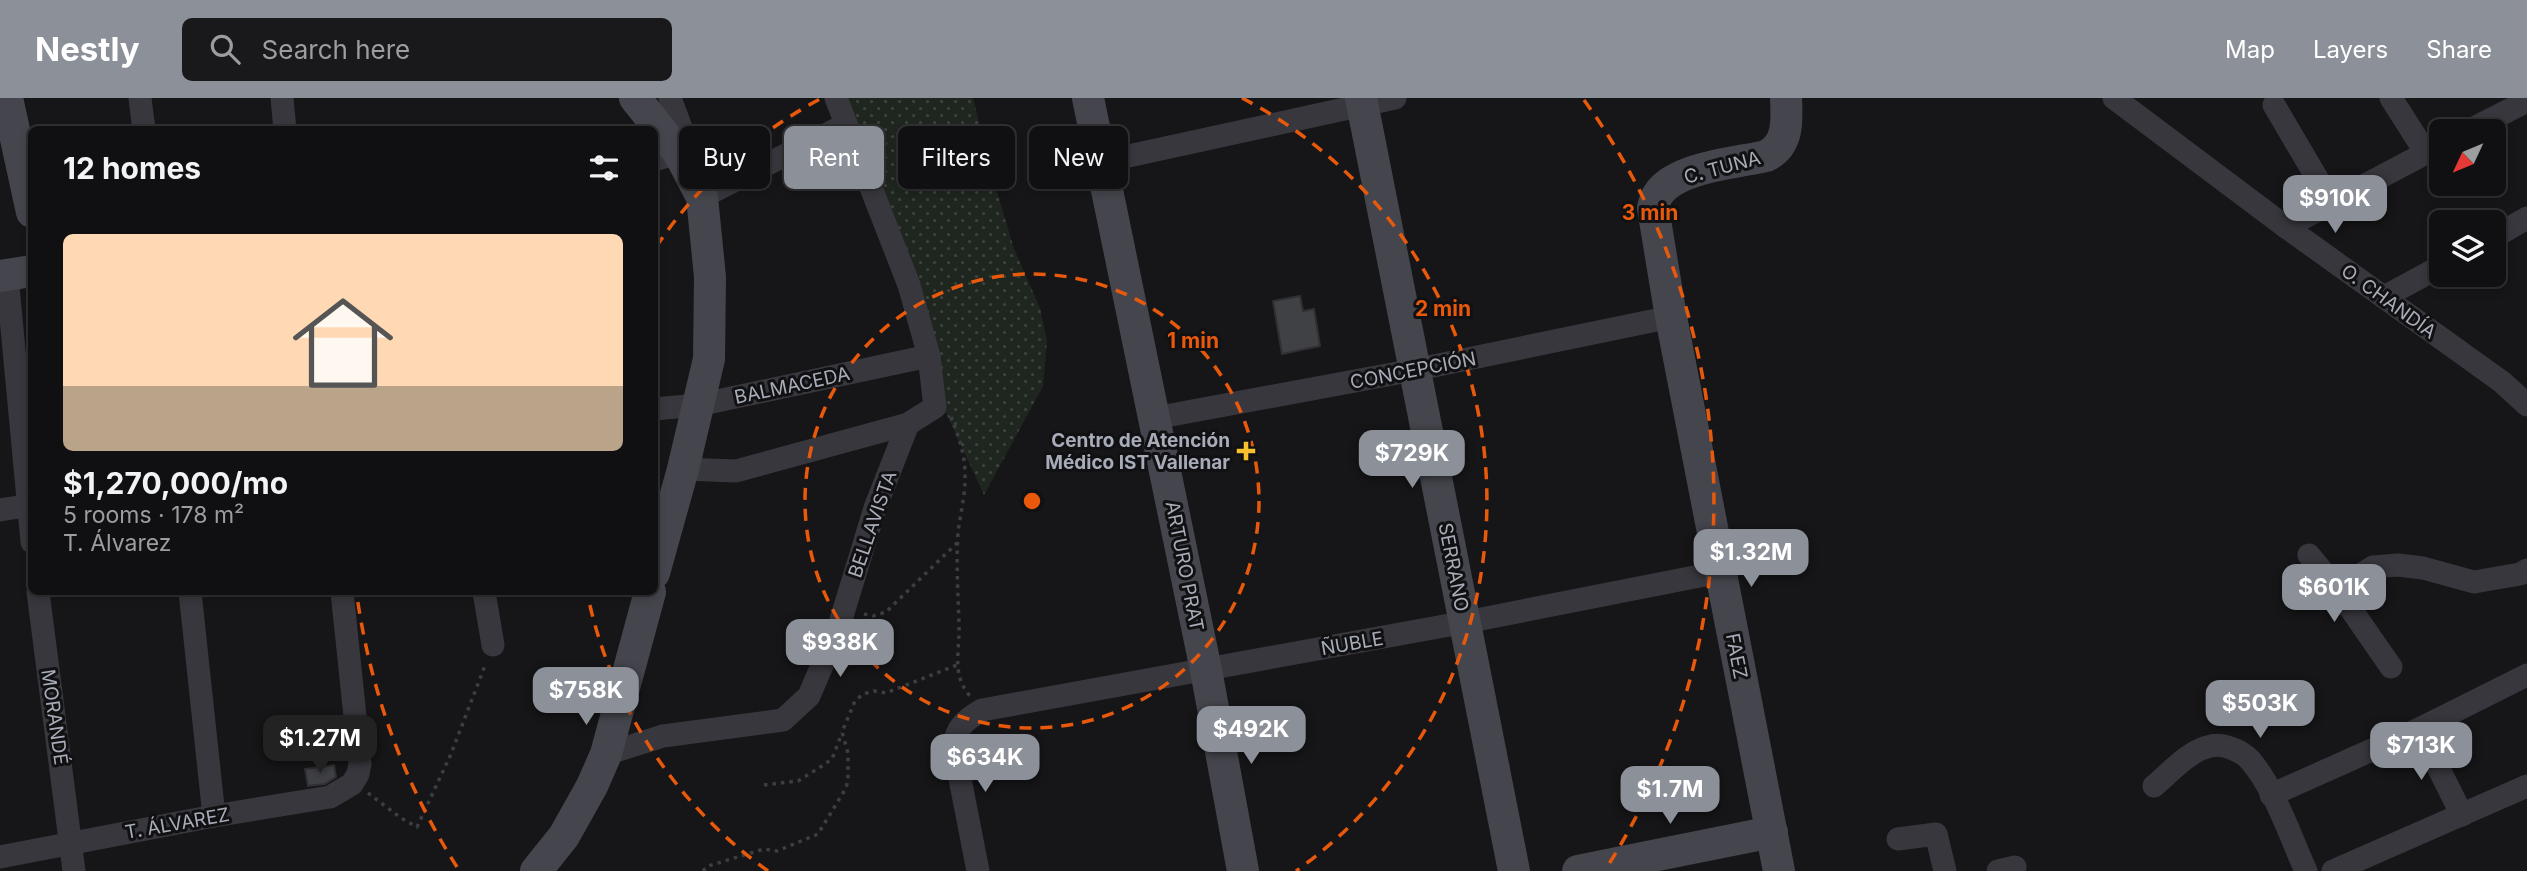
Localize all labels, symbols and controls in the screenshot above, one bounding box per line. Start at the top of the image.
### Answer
search box [182,18,672,81]
text: Nestly [35,29,140,69]
icon: search [206,30,244,68]
text: Search here [262,34,410,65]
text: Map [2225,35,2275,64]
text: Layers [2313,35,2388,64]
text: Share [2426,35,2492,64]
north arrow [2429,119,2506,196]
map controls [2429,119,2506,287]
chip: Buy [679,126,770,189]
chip: Rent [784,126,884,189]
chip: Filters [898,126,1015,189]
chip: New [1029,126,1128,189]
street label: C. TUNA [1681,146,1763,189]
icon: filters [585,149,623,187]
text: 12 homes [63,150,201,186]
pin: $910K [2286,176,2384,235]
text: $910K [2299,184,2371,212]
text: 3 min [1622,200,1678,225]
button: layers [2429,210,2506,287]
street label: O. CHANDÍA [2337,258,2441,344]
icon: home [280,280,406,406]
text: 2 min [1415,296,1471,321]
text: 1 min [1167,328,1219,353]
street label: CONCEPCIÓN [1348,347,1478,394]
street label: BALMACEDA [732,362,852,409]
place label: Centro de Atención Médico IST Vallenar [1045,429,1230,474]
pin: $729K [1363,430,1461,490]
text: $729K [1375,439,1449,467]
marker: Centro de Atención Médico IST Vallenar [1236,441,1256,461]
text: $1,270,000/mo [63,465,288,501]
street label: BELLAVISTA [843,468,901,581]
centre of rings [1020,489,1044,513]
street label: ARTURO PRAT [1161,499,1208,633]
text: 5 rooms · 178 m² [63,501,244,529]
street label: SERRANO [1434,521,1473,613]
text: T. Álvarez [63,529,172,557]
pin: $1.32M [1694,530,1808,589]
text: $1.32M [1710,538,1792,566]
pin: $601K [2285,564,2383,624]
text: $601K [2298,573,2370,601]
pin: $938K [791,620,889,679]
street label: ÑUBLE [1319,627,1385,660]
text: $938K [802,628,878,656]
street label: FAEZ [1721,631,1752,681]
street label: MORANDÉ [36,668,74,766]
pin: $758K [537,668,635,727]
text: $758K [549,676,623,704]
pin: $503K [2211,680,2309,740]
text: $503K [2222,689,2298,717]
pin: $492K [1202,706,1300,766]
text: $492K [1213,715,1289,743]
pin: $1.27M [263,716,377,775]
pin: $713K [2372,722,2470,782]
text: $1.27M [279,724,361,752]
text: $713K [2386,731,2456,759]
pin: $634K [936,734,1034,794]
text: $634K [947,743,1023,771]
pin: $1.7M [1621,766,1719,826]
text: $1.7M [1637,775,1703,803]
street label: T. ÁLVAREZ [123,802,231,844]

